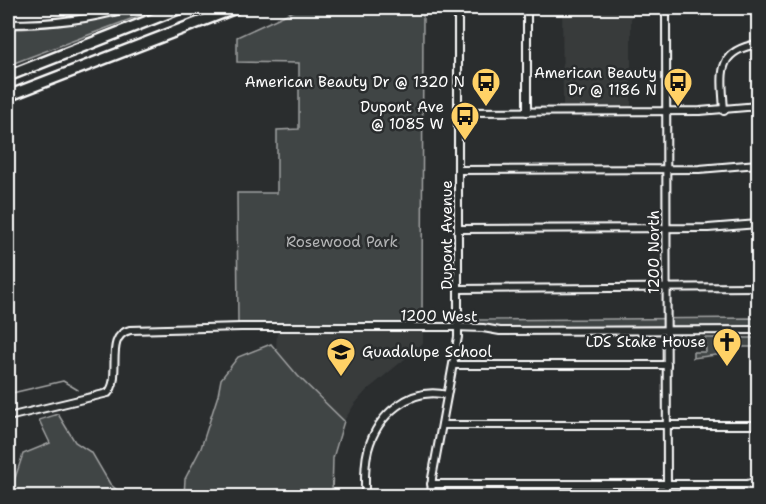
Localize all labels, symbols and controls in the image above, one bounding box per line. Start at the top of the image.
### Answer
place label: American Beauty Dr @ 1186 N [534,63,657,100]
bus stop icon: American Beauty Dr @ 1320 N [470,66,502,108]
bus stop icon: American Beauty Dr @ 1186 N [662,66,694,108]
place label: American Beauty Dr @ 1320 N [245,72,465,92]
place label: Dupont Ave @ 1085 W [360,97,444,134]
bus stop icon: Dupont Ave @ 1085 W [449,100,481,142]
street label: Dupont Avenue [437,180,457,290]
street label: 1200 North [644,210,664,294]
park label: Rosewood Park [286,232,398,252]
street label: 1200 West [400,305,478,327]
church icon: LDS Stake House [711,326,743,368]
place label: LDS Stake House [585,332,706,352]
school or university icon: Guadalupe School [325,336,357,378]
place label: Guadalupe School [362,342,492,362]

